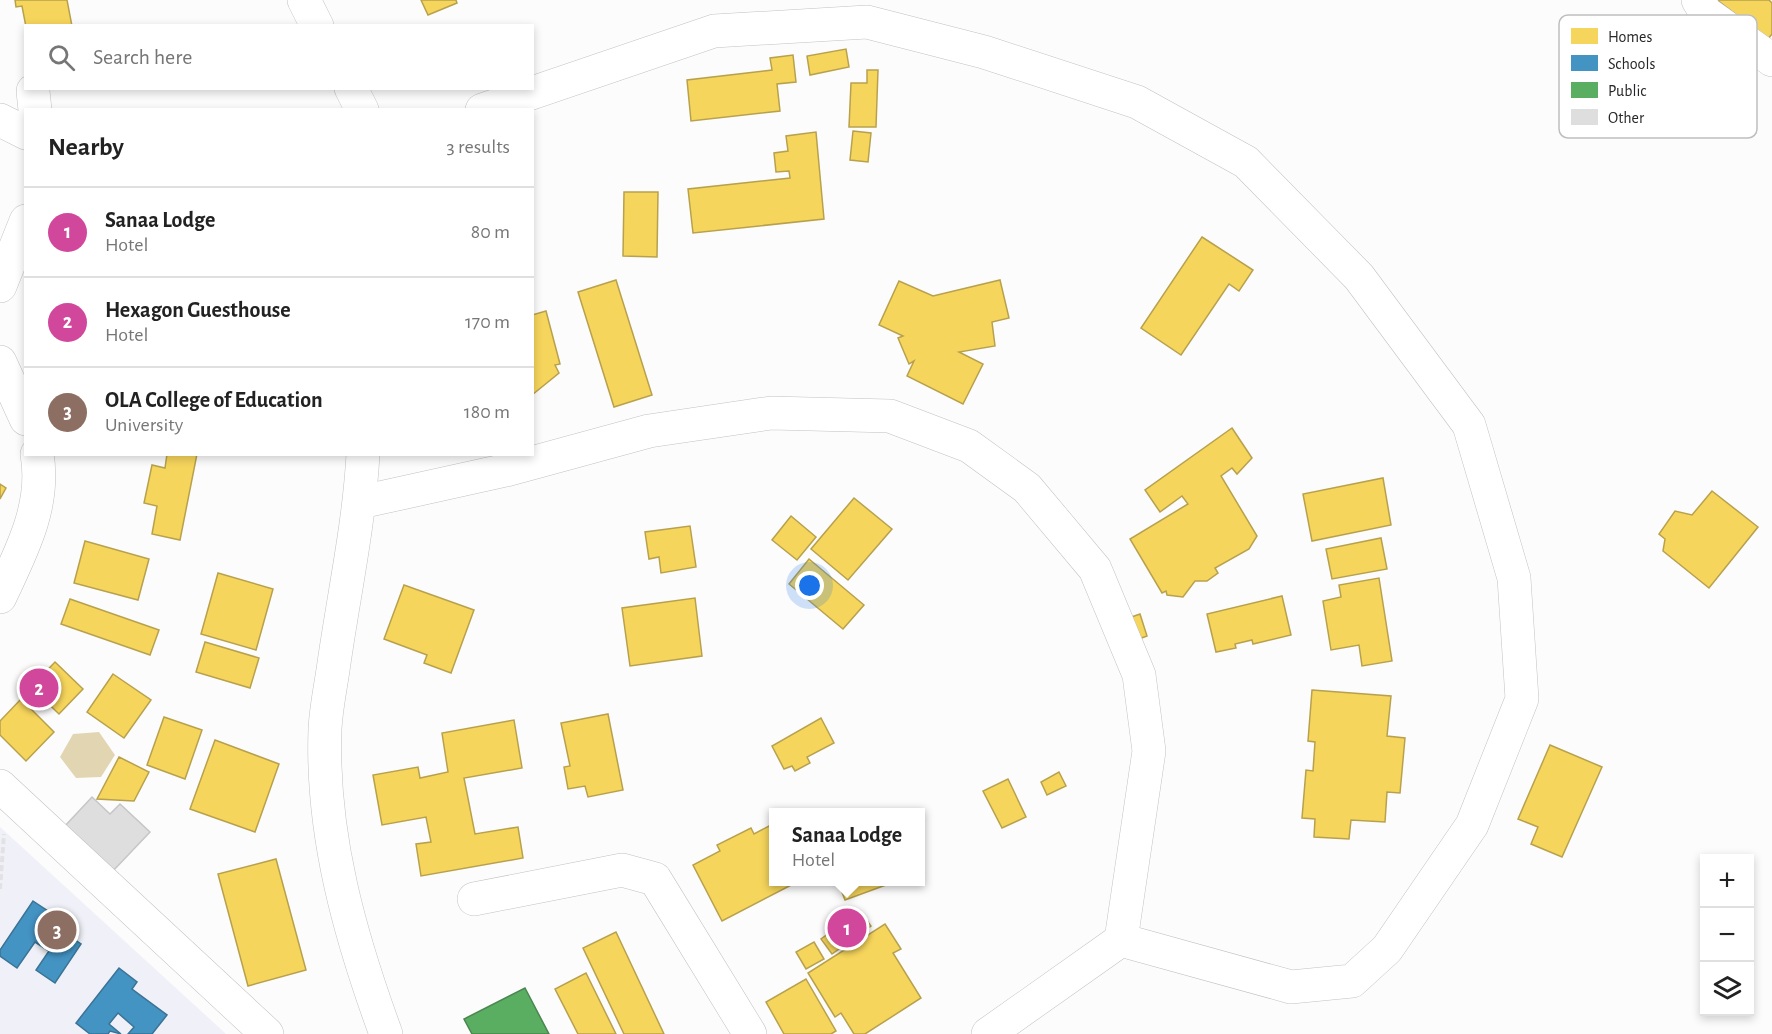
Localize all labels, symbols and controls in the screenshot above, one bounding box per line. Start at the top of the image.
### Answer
legend [1559,15,1757,138]
search box [24,24,534,90]
text: Homes [1608,29,1652,45]
icon: search [45,41,78,74]
text: Search here [93,46,192,68]
text: Schools [1608,56,1655,72]
text: Public [1608,83,1646,99]
text: Other [1608,110,1645,126]
text: Nearby [48,134,124,160]
text: 3 results [446,137,510,157]
text: Sanaa Lodge [105,209,215,231]
text: 1 [64,222,71,242]
text: 80 m [471,222,510,242]
text: Hotel [105,235,148,255]
text: Hexagon Guesthouse [105,299,291,321]
text: 2 [63,312,72,332]
text: 170 m [465,312,510,332]
text: Hotel [105,325,148,345]
text: OLA College of Education [105,389,323,411]
text: 3 [63,402,72,422]
text: 180 m [464,402,510,422]
text: University [105,415,183,435]
your location [795,571,824,600]
pin: 2 [20,666,58,710]
popup [769,808,925,886]
text: Sanaa Lodge [792,824,902,846]
text: Hotel [792,850,835,870]
map controls [1700,854,1754,1016]
button: + [1700,854,1754,908]
pin: 1 [828,906,866,950]
pin: 3 [38,908,76,952]
button: − [1700,908,1754,962]
button: layers [1700,962,1754,1016]

